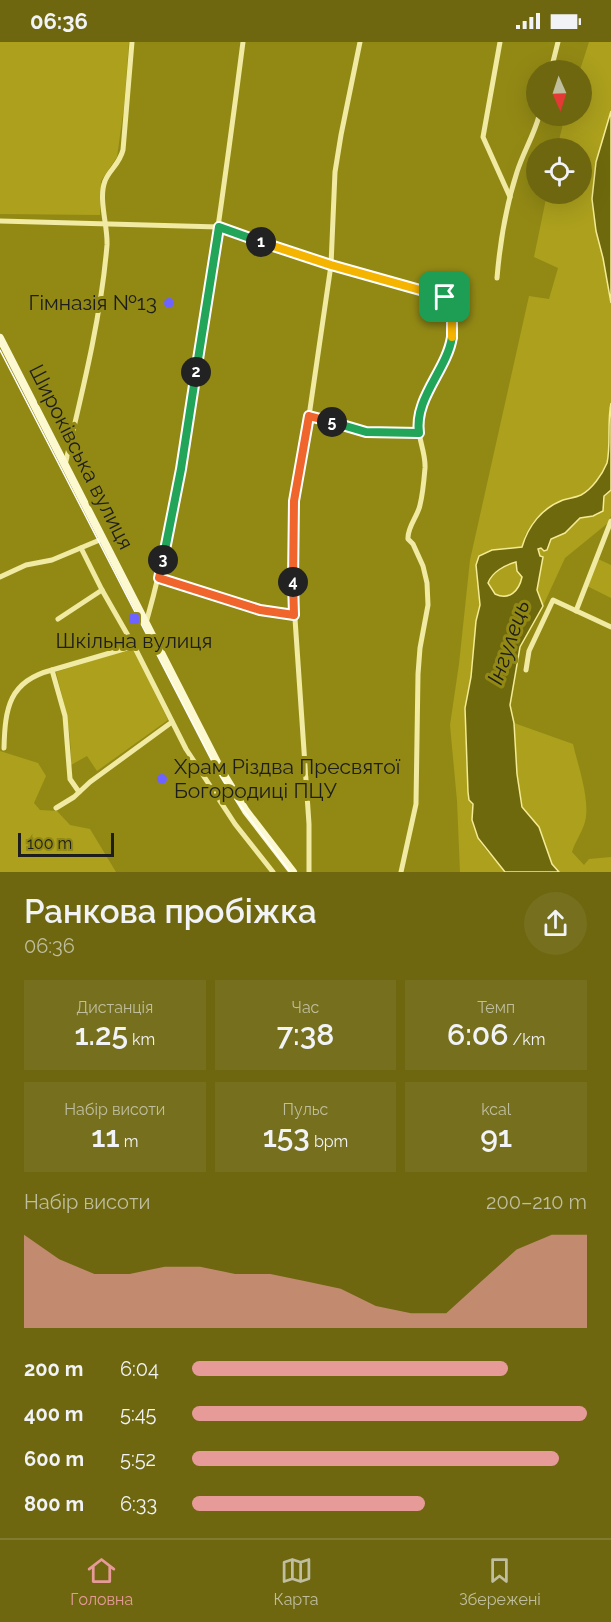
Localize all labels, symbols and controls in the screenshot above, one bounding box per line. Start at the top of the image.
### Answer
text: 06:36 [30,8,88,34]
north arrow [526,60,592,126]
map controls [526,60,592,204]
button: locate [526,138,592,204]
pin: 1 [246,227,276,257]
text: 1 [257,232,265,251]
pin [419,271,470,322]
icon: arrive [428,280,461,313]
place label: Гімназія №13 [29,290,157,315]
marker: Гімназія №13 [162,296,176,310]
pin: 2 [181,357,211,387]
street label: Широківська вулиця [24,360,139,553]
text: 2 [191,362,201,381]
pin: 5 [317,407,347,437]
text: 5 [328,412,336,431]
pin: 3 [148,545,178,575]
text: 3 [159,550,167,569]
pin: 4 [278,567,308,597]
text: 4 [288,572,298,591]
water label: Інгулець [481,596,535,688]
marker: Шкільна вулиця [127,612,141,626]
place label: Шкільна вулиця [56,628,212,653]
place label: Храм Різдва Пресвятої Богородиці ПЦУ [174,754,401,803]
marker: Храм Різдва Пресвятої Богородиці ПЦУ [155,772,169,786]
scale bar [18,830,114,857]
text: 100 m [27,834,72,853]
text: Ранкова пробіжка [24,892,317,931]
button: share [524,892,587,955]
text: 06:36 [24,934,75,958]
text: Дистанція [76,998,153,1017]
text: Час [292,998,319,1017]
text: Темп [477,998,515,1017]
text: 1.25 [74,1017,128,1052]
text: 7:38 [277,1017,334,1052]
text: 6:06 [447,1017,508,1052]
text: km [128,1030,155,1049]
text: /km [508,1030,545,1049]
text: Набір висоти [64,1100,165,1119]
text: Пульс [283,1100,328,1119]
text: kcal [481,1100,511,1119]
text: 11 [91,1119,120,1154]
text: 153 [263,1119,310,1154]
text: 91 [480,1119,512,1154]
text: m [120,1132,138,1151]
text: bpm [310,1132,348,1151]
text: Набір висоти [24,1190,150,1214]
text: 200–210 m [486,1190,587,1214]
text: 200 m [24,1357,83,1381]
text: 6:04 [120,1357,159,1381]
text: 400 m [24,1402,83,1426]
text: 5:45 [120,1402,156,1426]
text: 600 m [24,1447,84,1471]
text: 5:52 [120,1447,156,1471]
text: 800 m [24,1492,84,1516]
text: 6:33 [120,1492,157,1516]
tab: Головна [70,1554,133,1609]
tab: Карта [274,1554,319,1609]
tab: Збережені [459,1554,541,1609]

